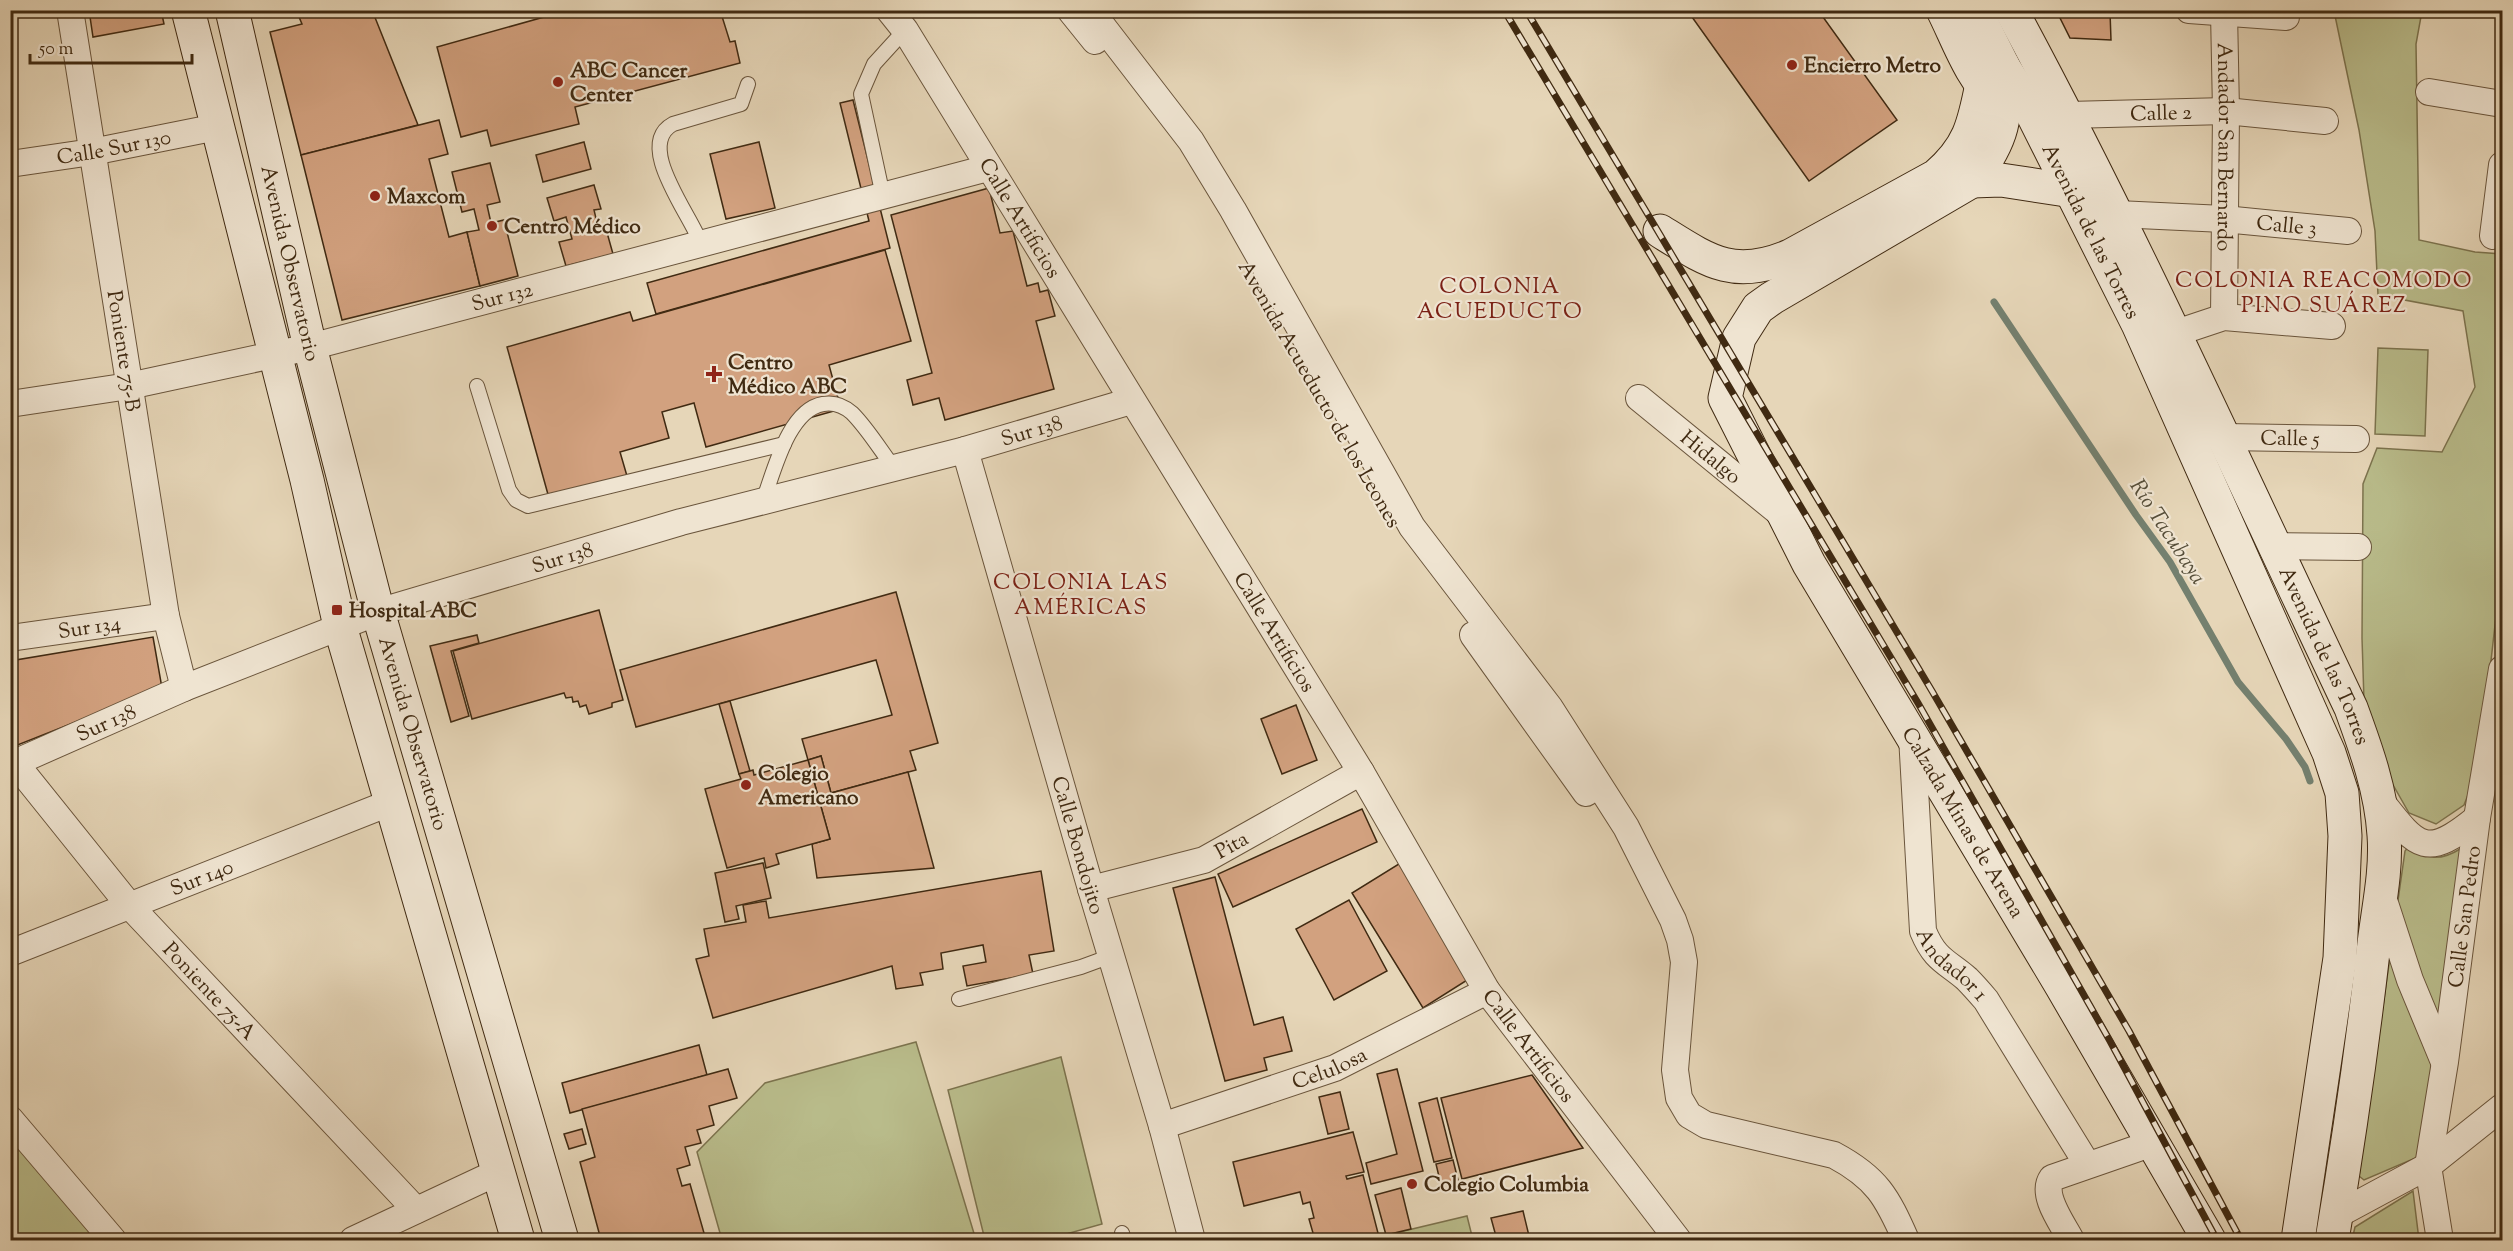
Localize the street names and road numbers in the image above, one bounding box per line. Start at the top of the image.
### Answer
street label: Andador San Bernardo [2208,42,2239,252]
street label: Calle 2 [2130,99,2193,130]
street label: Calle Sur 130 [55,124,174,174]
street label: Avenida de las Torres [2033,139,2146,325]
street label: Calle Artificios [970,153,1067,285]
street label: Avenida Observatorio [251,163,326,365]
street label: Calle 3 [2255,209,2318,245]
street label: Avenida Acueducto de los Leones [1229,256,1407,534]
street label: Sur 132 [468,276,537,321]
street label: Poniente 75-B [98,288,146,414]
street label: Sur 138 [998,409,1067,456]
street label: Hidalgo [1673,424,1747,493]
street label: Calle 5 [2260,425,2320,455]
street label: Sur 138 [528,536,598,583]
street label: Avenida de las Torres [2270,562,2376,749]
street label: Calle Artificios [1225,567,1322,699]
street label: Sur 134 [56,610,123,648]
street label: Avenida Observatorio [369,634,454,834]
street label: Sur 138 [72,698,142,751]
street label: Calzada Minas de Arena [1893,722,2031,925]
street label: Calle Bondojito [1042,773,1111,918]
street label: Pita [1210,825,1255,868]
street label: Calle San Pedro [2442,844,2490,990]
street label: Sur 140 [166,853,238,905]
street label: Andador 1 [1907,924,1994,1009]
street label: Poniente 75-A [155,936,262,1048]
street label: Calle Artificios [1474,984,1581,1110]
street label: Celulosa [1288,1041,1373,1098]

